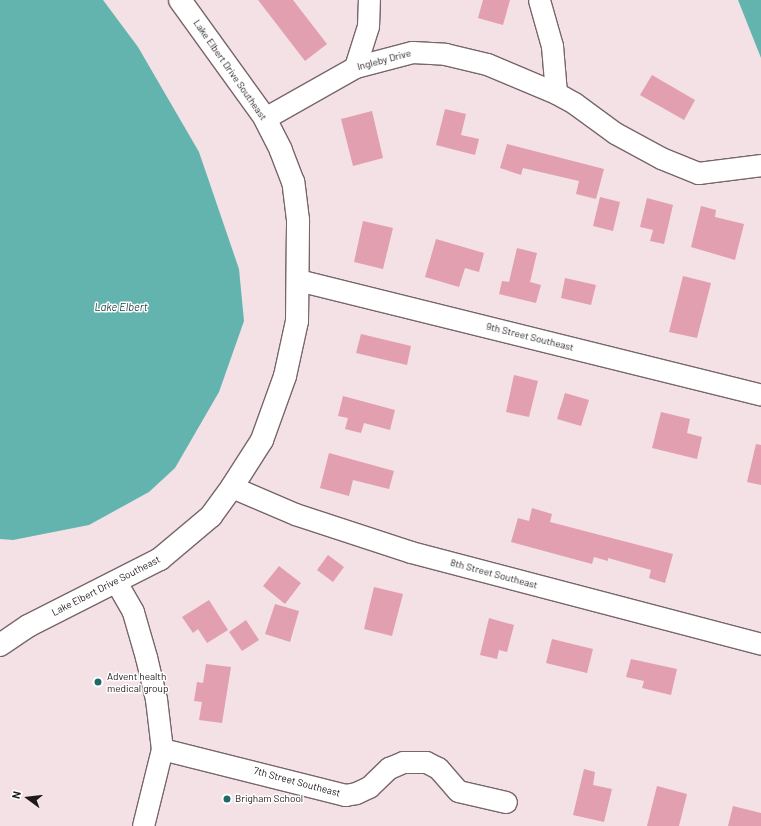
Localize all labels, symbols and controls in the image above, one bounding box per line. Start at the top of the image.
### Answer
street label: Lake Elbert Drive Southeast [191,17,269,123]
street label: Ingleby Drive [356,47,412,73]
water label: Lake Elbert [94,300,148,314]
street label: 9th Street Southeast [485,320,575,354]
street label: Lake Elbert Drive Southeast [50,553,162,619]
street label: 8th Street Southeast [449,557,539,591]
place label: Advent health medical group [107,670,168,694]
marker: Advent health medical group [92,676,104,688]
street label: 7th Street Southeast [252,765,342,799]
north arrow [8,778,48,818]
text: N [9,790,23,800]
place label: Brigham School [235,793,303,805]
marker: Brigham School [222,794,232,804]

